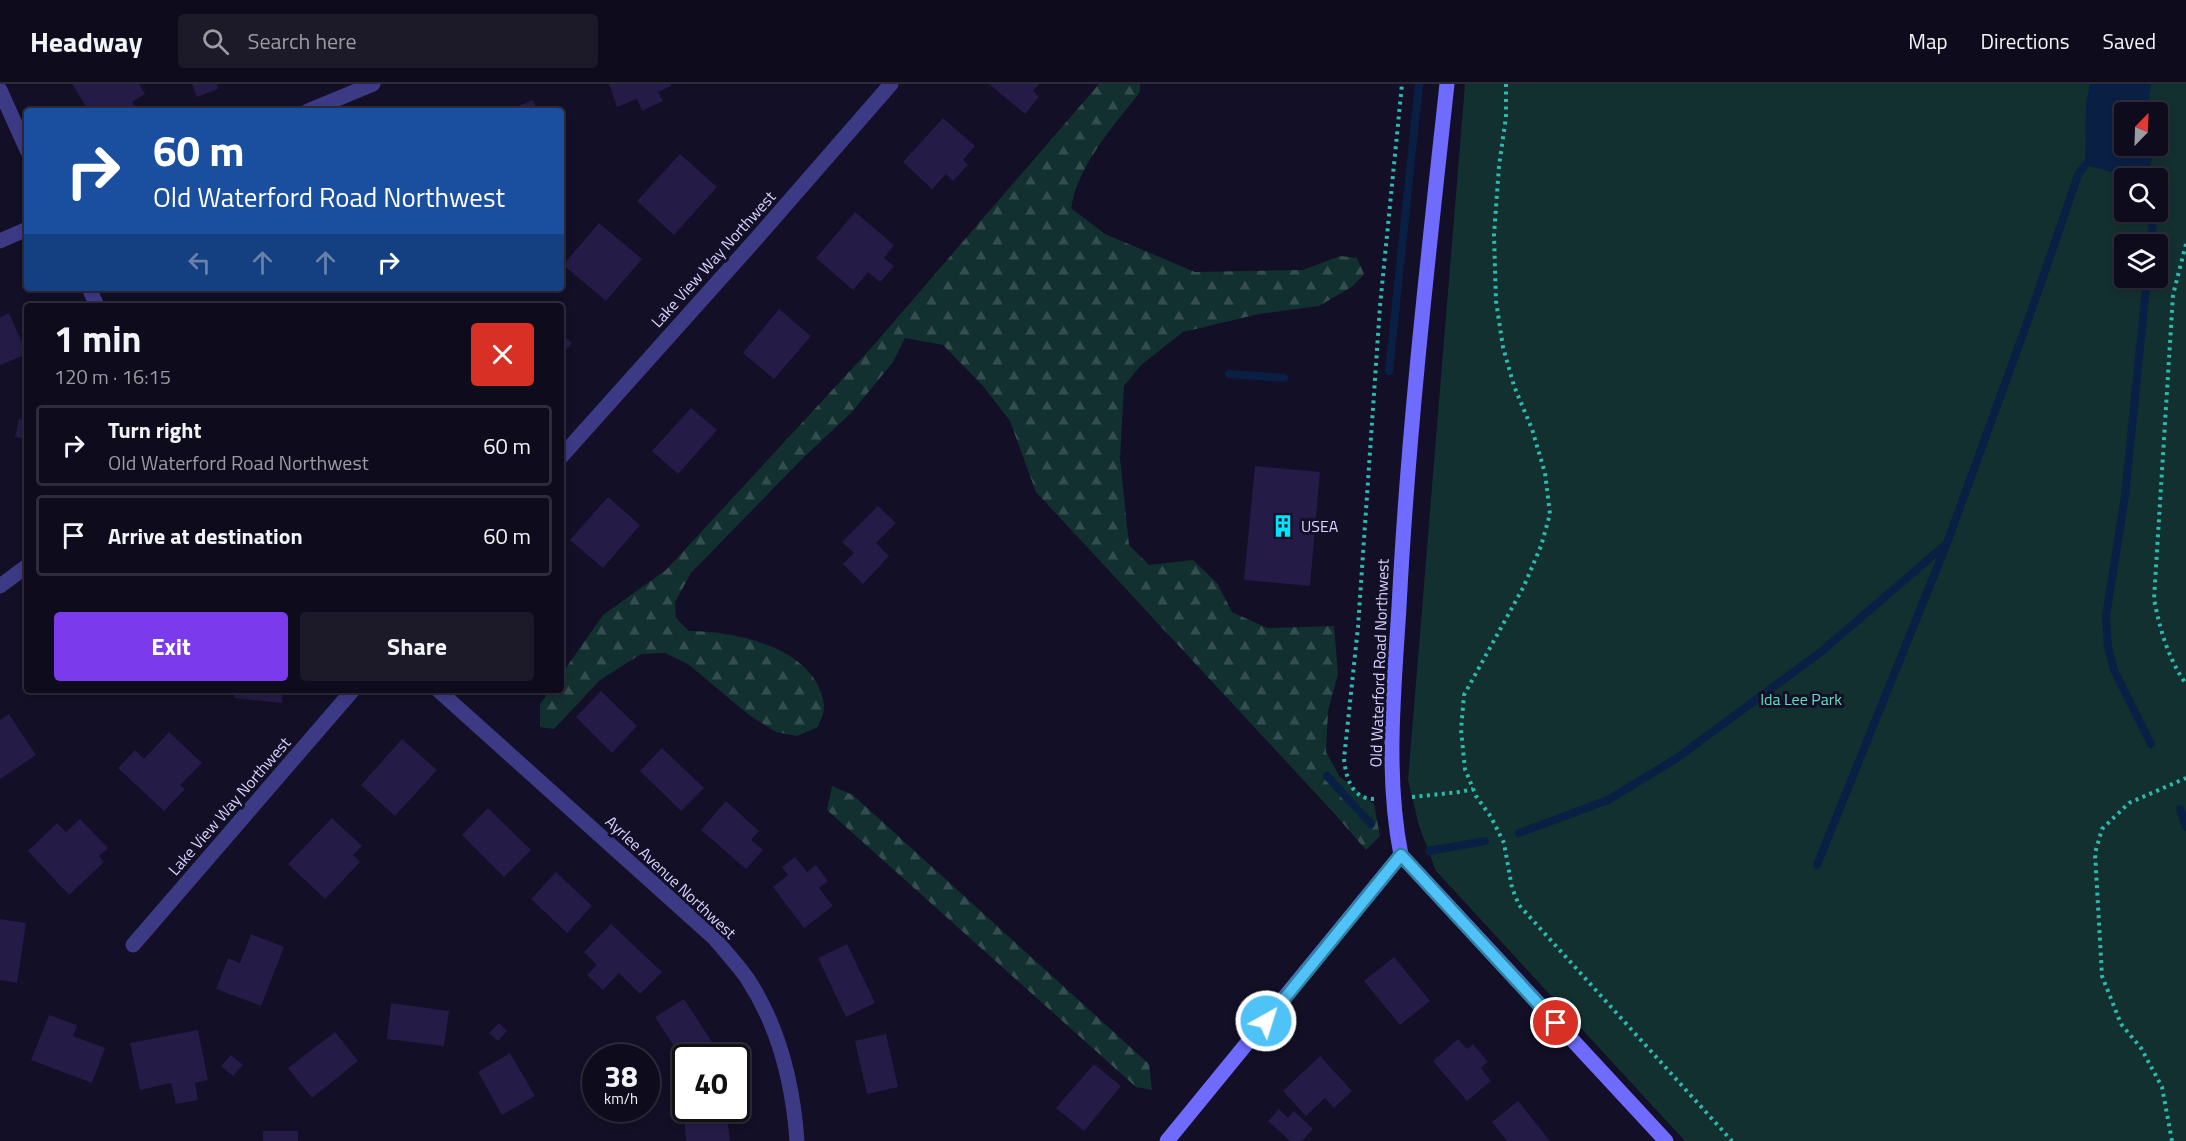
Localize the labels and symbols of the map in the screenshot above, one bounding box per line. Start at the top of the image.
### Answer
north arrow [2114,102,2168,156]
street label: Lake View Way Northwest [645,185,781,333]
building icon: USEA [1270,513,1296,539]
place label: USEA [1301,514,1339,538]
street label: Old Waterford Road Northwest [1363,558,1395,768]
park label: Ida Lee Park [1760,687,1842,711]
street label: Lake View Way Northwest [162,731,296,880]
street label: Ayrlee Avenue Northwest [600,810,742,945]
position arrow [1234,989,1298,1053]
pin [1530,997,1581,1048]
speed limit sign: 40 [672,1044,750,1122]

